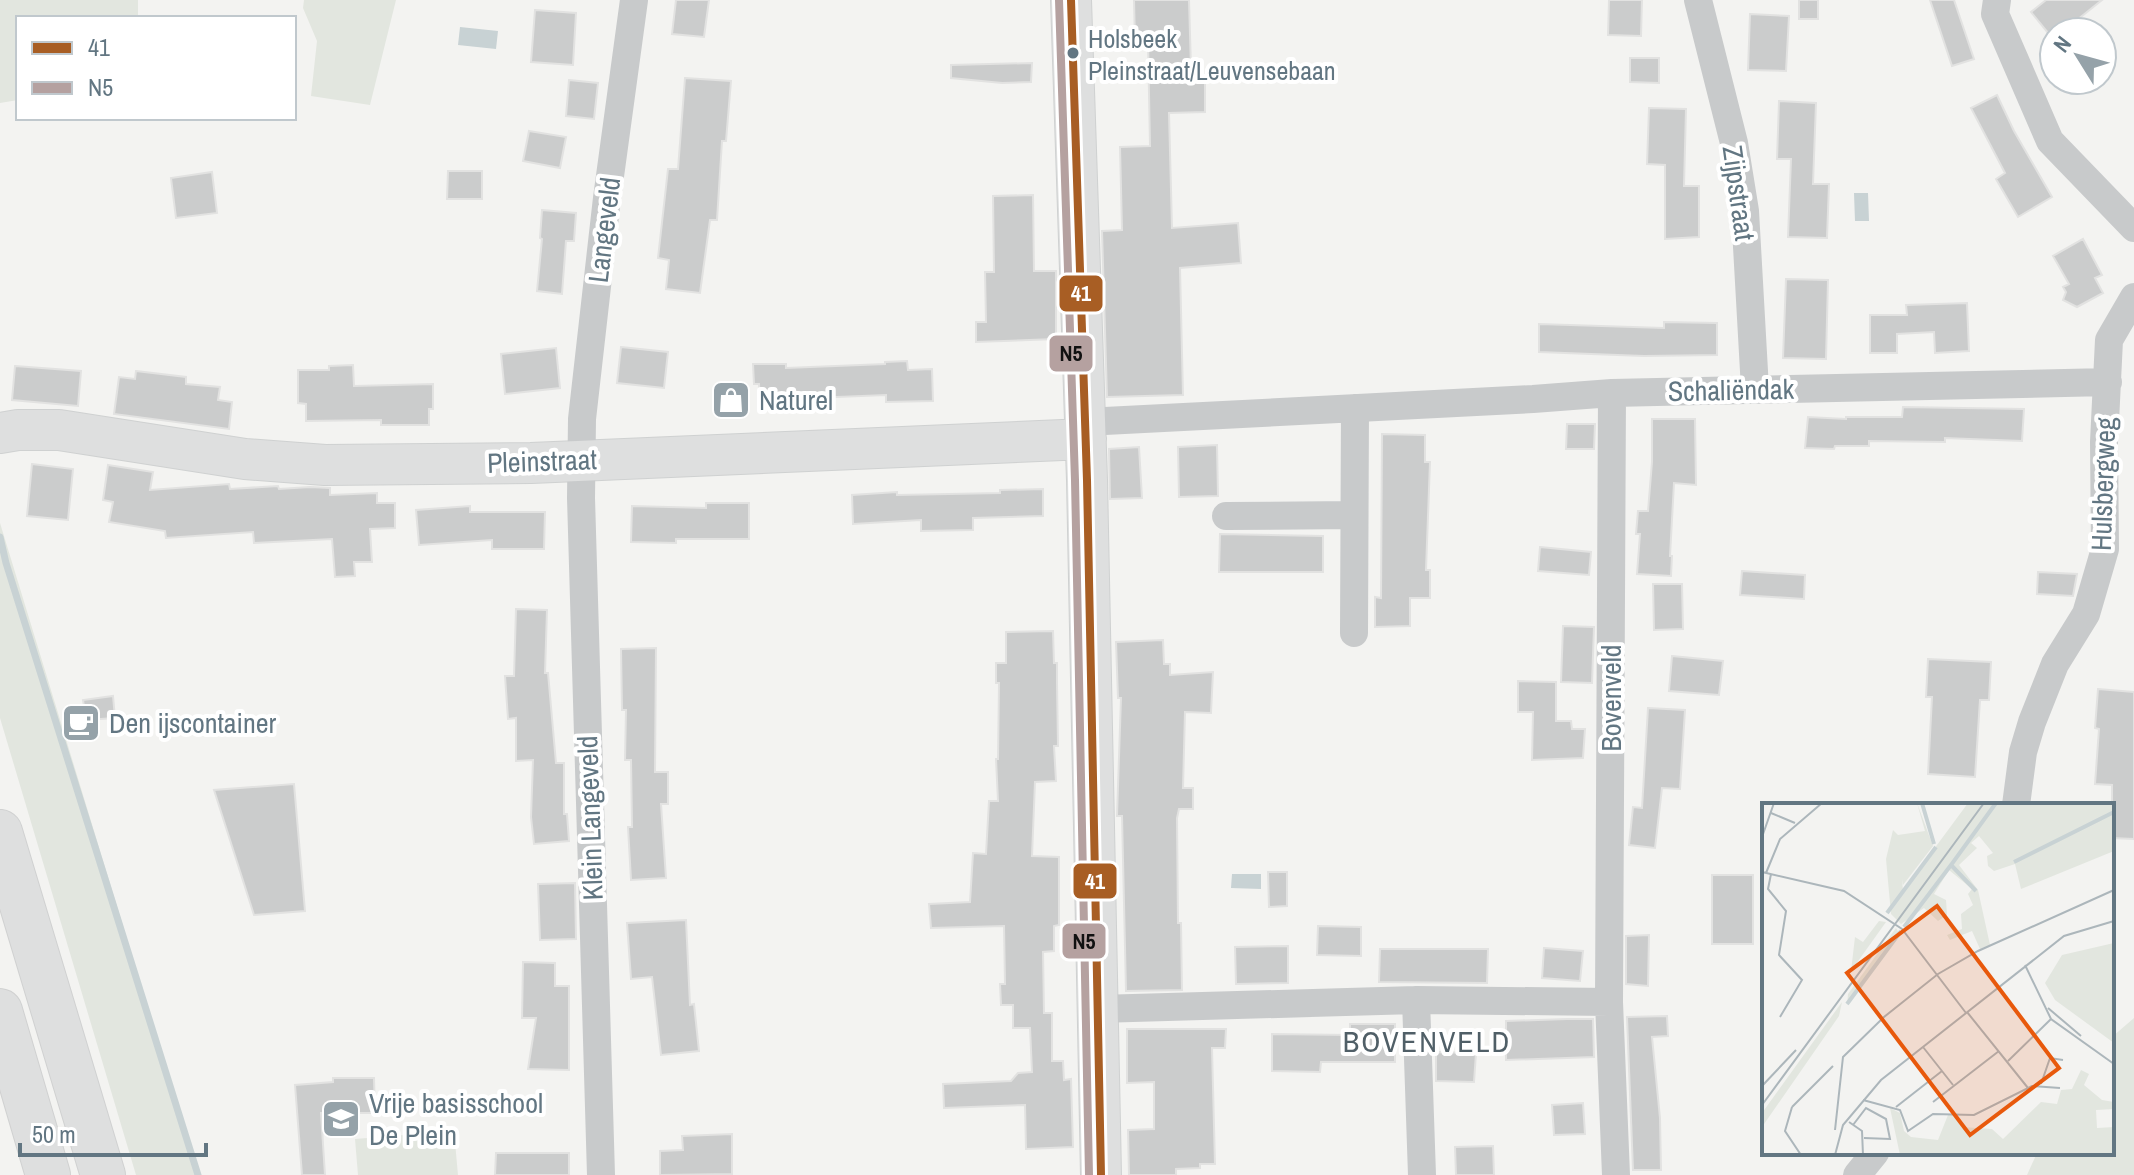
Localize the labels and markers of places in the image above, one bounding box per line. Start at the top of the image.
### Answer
place label: Holsbeek Pleinstraat/Leuvensebaan [1088,21,1336,88]
marker: Holsbeek Pleinstraat/Leuvensebaan [1065,45,1081,61]
shop icon: Naturel [710,379,752,421]
place label: Naturel [759,381,833,419]
cafe icon: Den ijscontainer [60,702,102,744]
place label: Den ijscontainer [109,704,277,742]
place label: Vrije basisschool De Plein [369,1084,543,1154]
school or university icon: Vrije basisschool De Plein [320,1098,362,1140]

